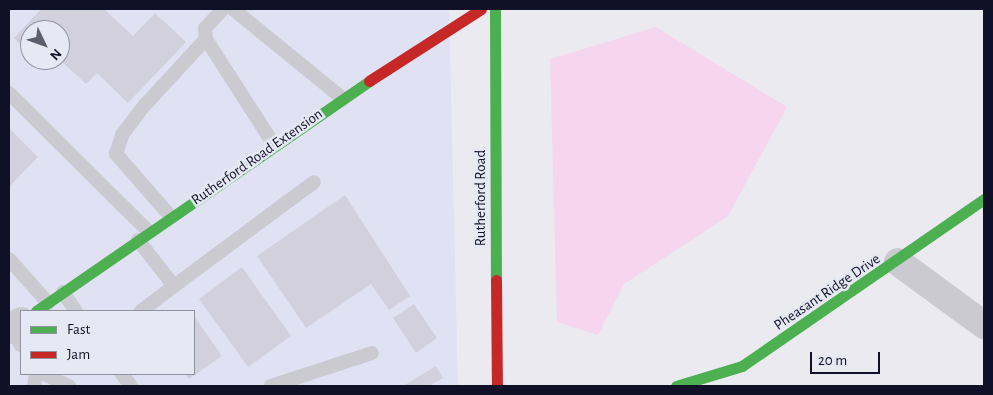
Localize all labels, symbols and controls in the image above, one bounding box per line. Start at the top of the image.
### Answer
north arrow [20,20,70,70]
text: N [47,46,64,63]
street label: Rutherford Road Extension [188,105,326,209]
street label: Rutherford Road [472,150,490,246]
street label: Pheasant Ridge Drive [770,250,884,334]
legend [20,310,195,375]
text: Fast [67,322,90,337]
scale bar [813,342,883,374]
text: Jam [67,347,90,362]
text: 20 m [818,353,847,368]

